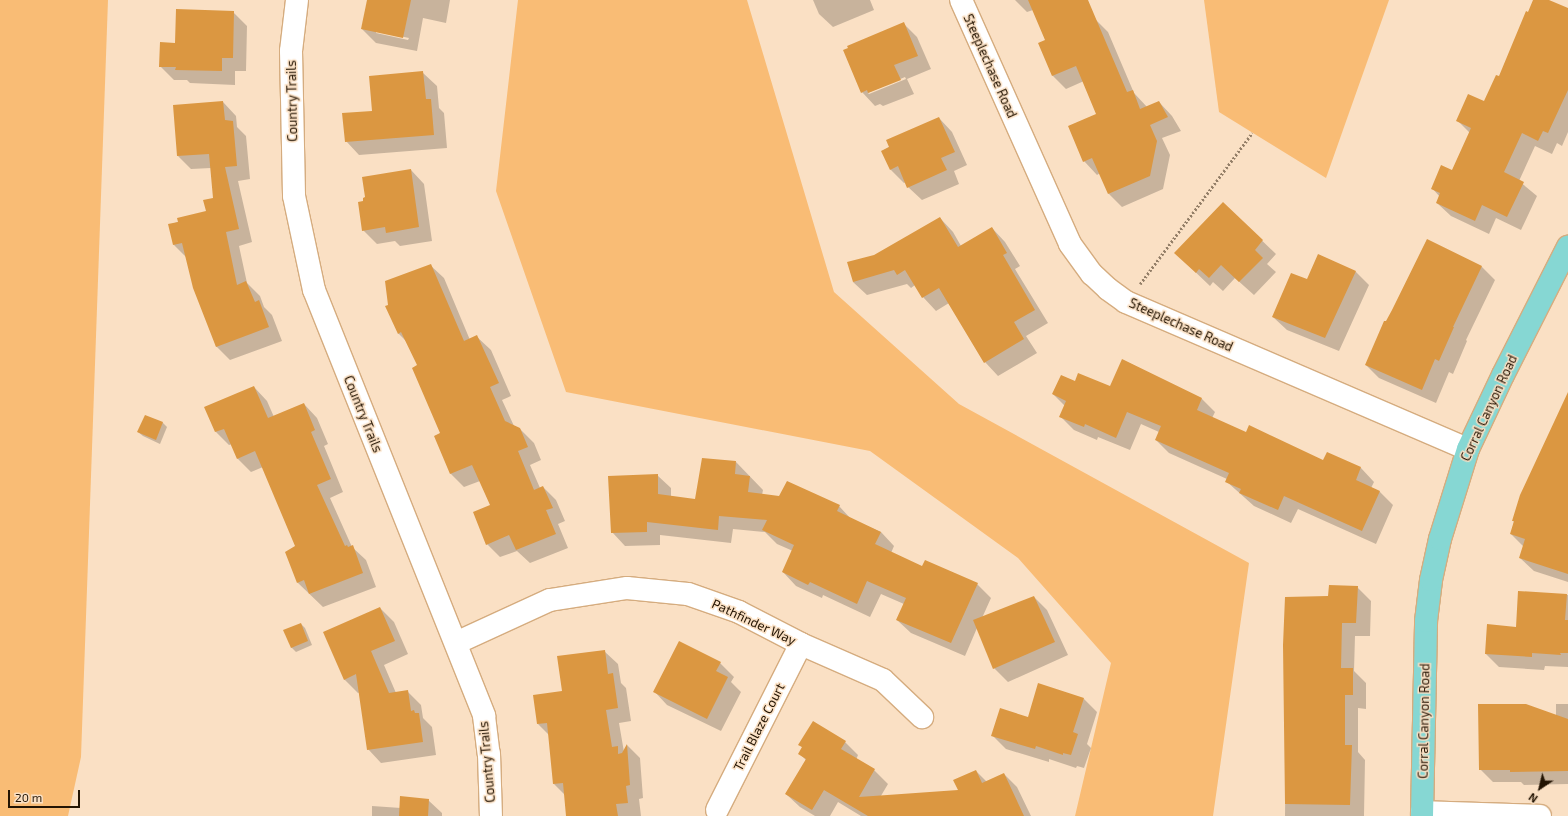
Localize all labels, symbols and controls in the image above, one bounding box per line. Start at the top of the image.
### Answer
street label: Steeplechase Road [960,12,1020,120]
street label: Country Trails [283,60,301,142]
street label: Steeplechase Road [1127,295,1235,355]
street label: Corral Canyon Road [1457,352,1521,464]
street label: Country Trails [340,373,386,455]
street label: Pathfinder Way [709,596,799,648]
street label: Corral Canyon Road [1415,663,1433,779]
street label: Trail Blaze Court [730,680,788,774]
street label: Country Trails [476,720,498,804]
north arrow [1520,768,1560,808]
scale bar [10,782,82,808]
text: 20 m [15,790,42,804]
text: N [1526,791,1540,806]

